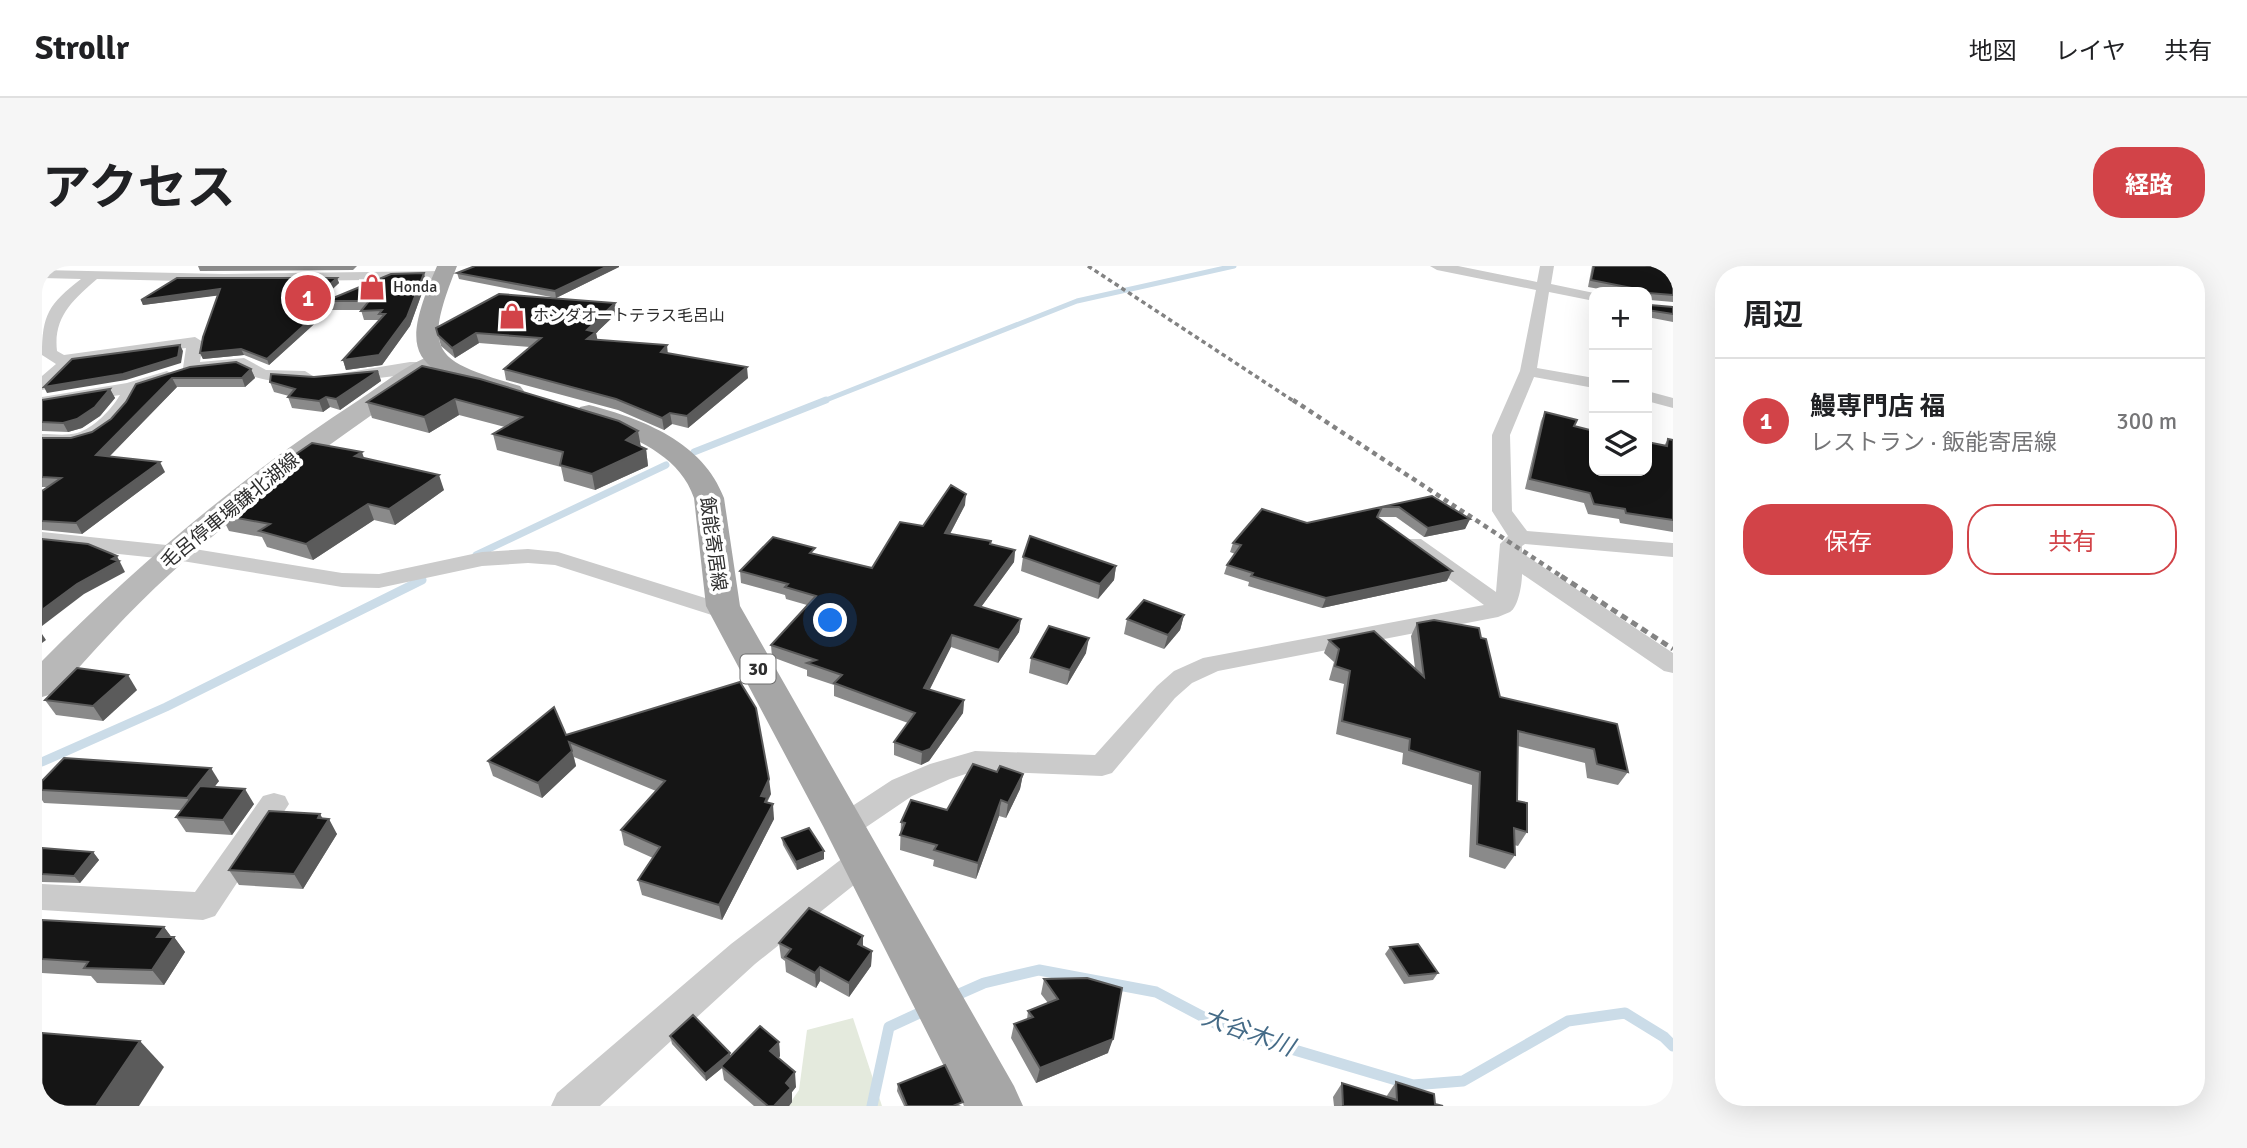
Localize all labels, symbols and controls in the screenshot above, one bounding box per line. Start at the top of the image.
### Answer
text: Strollr [35,28,129,69]
text: 地図 [1969,36,2017,66]
text: レイヤ [2055,36,2126,66]
text: 共有 [2164,36,2212,66]
button: 経路 [2093,147,2205,218]
text: アクセス [42,158,236,218]
pin: 1 [285,272,331,324]
shop icon: Honda [357,272,387,302]
place label: Honda [393,277,437,297]
map controls [1589,287,1652,476]
button: + [1589,287,1652,350]
text: 周辺 [1743,297,1803,334]
shop icon: ホンダオートテラス毛呂山 [497,301,527,331]
place label: ホンダオートテラス毛呂山 [533,306,725,326]
button: − [1589,350,1652,413]
text: 鰻専門店 福 [1810,391,1946,423]
text: 1 [1760,407,1772,436]
text: 300 m [2116,407,2177,436]
button: layers [1589,413,1652,476]
text: レストラン · 飯能寄居線 [1810,428,2057,457]
street label: 毛呂停車場鎌北湖線 [156,448,304,574]
street label: 飯能寄居線 [695,495,731,593]
button: 保存 [1743,504,1953,575]
button: 共有 [1967,504,2177,575]
your location [813,603,847,637]
road number: 30 [740,654,776,684]
water label: 大谷木川 [1198,1001,1301,1064]

